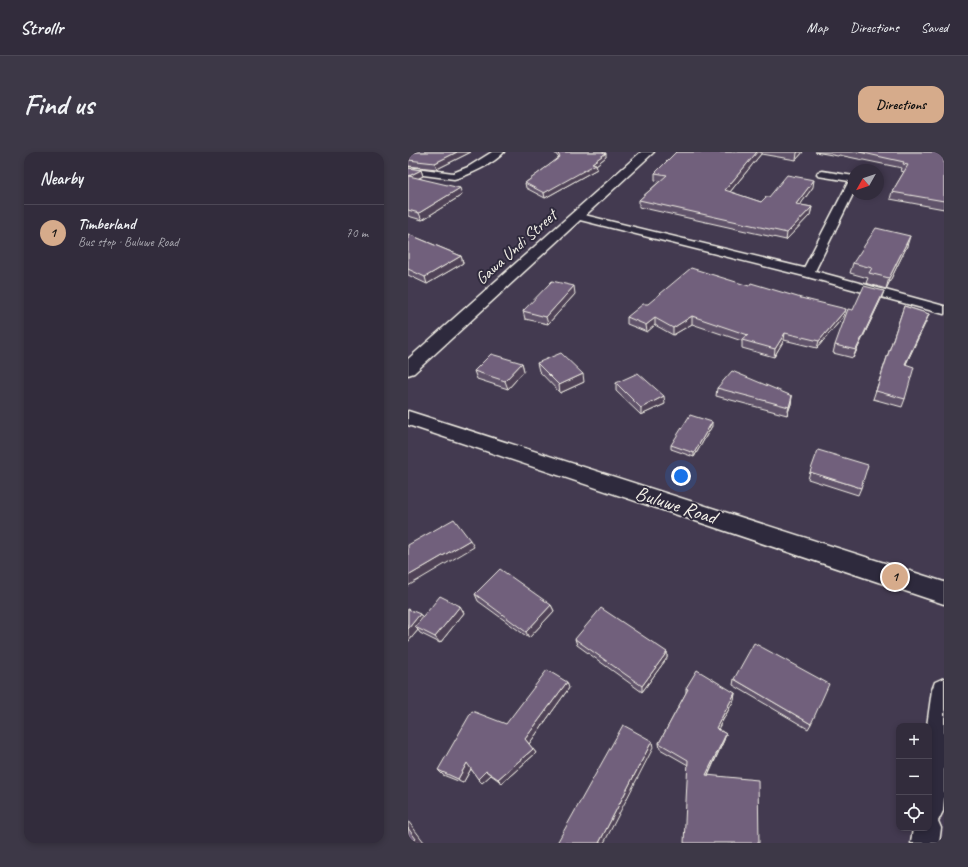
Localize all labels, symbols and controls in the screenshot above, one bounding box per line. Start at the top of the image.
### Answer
text: Strollr [20,16,63,40]
text: Map [807,19,828,36]
text: Directions [850,19,899,36]
text: Saved [921,19,948,36]
button: Directions [858,86,944,123]
text: Find us [24,87,94,122]
north arrow [848,164,884,200]
text: Nearby [40,168,83,189]
street label: Gawa Undi Street [471,203,563,289]
text: Timberland [78,215,135,234]
text: 1 [50,225,56,241]
text: 70 m [346,225,368,241]
text: Bus stop · Buluwe Road [78,234,179,250]
your location [671,466,691,486]
street label: Buluwe Road [632,480,723,531]
pin: 1 [882,562,908,592]
map controls [896,723,932,831]
button: + [896,723,932,759]
button: − [896,759,932,795]
button: locate [896,795,932,831]

